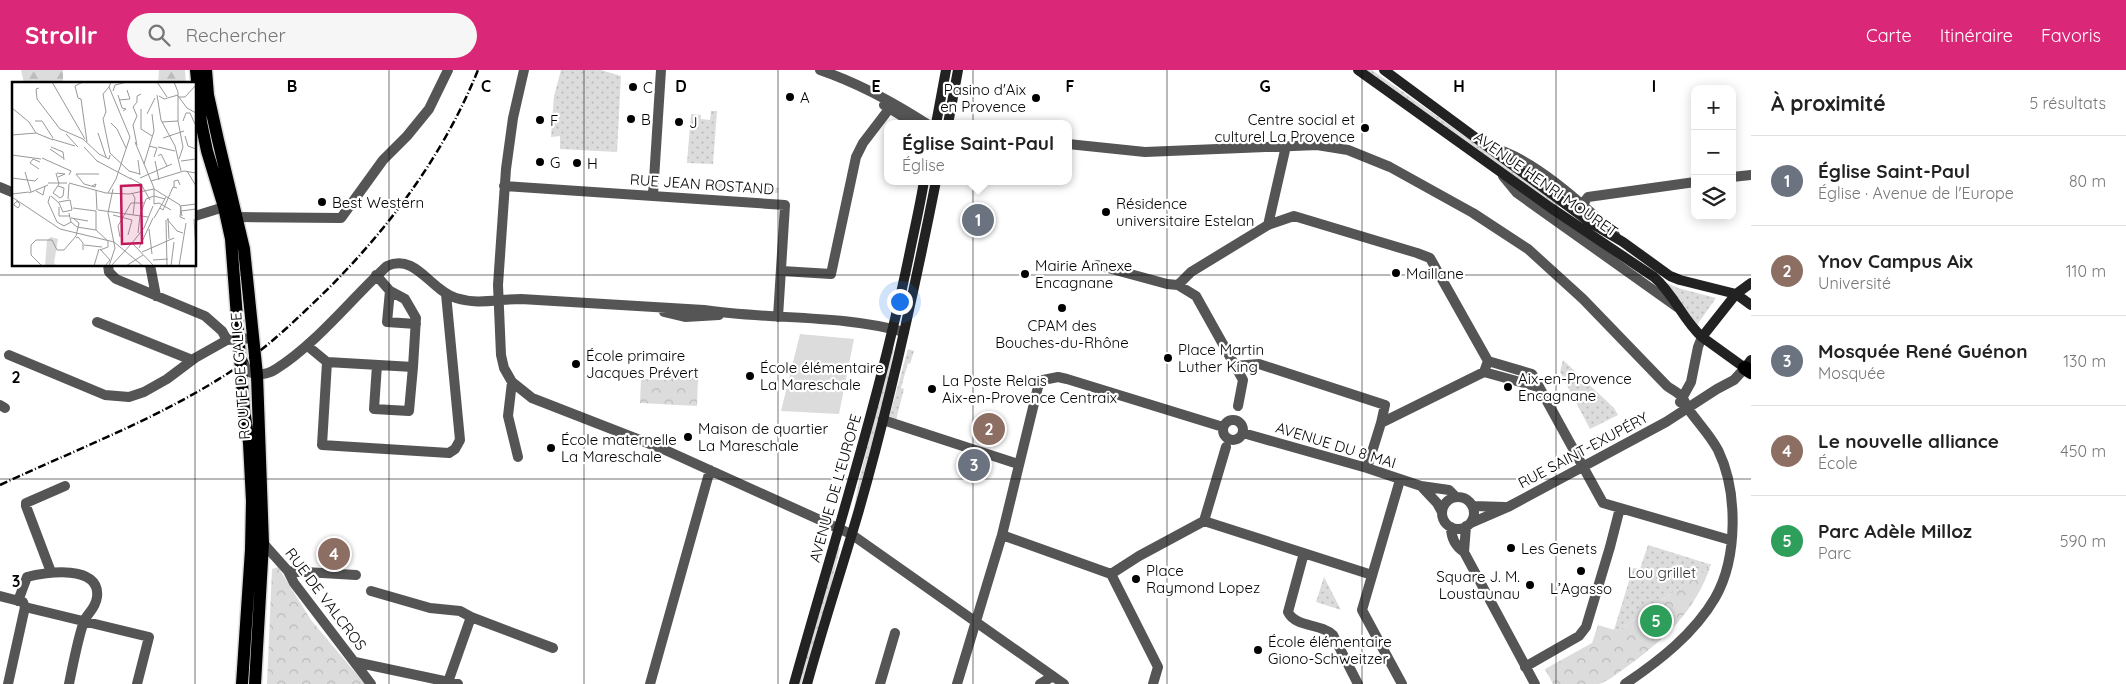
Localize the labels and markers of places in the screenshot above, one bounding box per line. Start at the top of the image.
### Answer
place label: C [643,78,653,97]
place label: Pasino d'Aix en Provence [940,80,1026,116]
marker: C [627,81,639,93]
place label: A [800,88,810,107]
marker: A [784,91,796,103]
marker: Pasino d'Aix en Provence [1030,92,1042,104]
place label: B [641,110,651,129]
place label: Centre social et culturel La Provence [1214,110,1355,146]
place label: F [550,111,559,130]
marker: B [625,113,637,125]
place label: J [689,113,698,132]
marker: F [534,114,546,126]
marker: J [673,116,685,128]
marker: Centre social et culturel La Provence [1359,122,1371,134]
place label: G [550,153,560,172]
place label: H [587,154,598,173]
marker: G [534,156,546,168]
marker: H [571,157,583,169]
place label: Best Western [332,193,424,212]
place label: Résidence universitaire Estelan [1116,194,1254,230]
marker: Best Western [316,196,328,208]
pin: 1 [962,201,994,239]
marker: Résidence universitaire Estelan [1100,206,1112,218]
place label: Mairie Annexe Encagnane [1035,256,1132,292]
place label: Maillane [1406,264,1464,283]
marker: Maillane [1390,267,1402,279]
marker: Mairie Annexe Encagnane [1019,268,1031,280]
marker: CPAM des Bouches-du-Rhône [1056,302,1068,314]
place label: CPAM des Bouches-du-Rhône [995,316,1129,352]
place label: Place Martin Luther King [1178,340,1264,376]
place label: École primaire Jacques Prévert [586,346,699,382]
marker: Place Martin Luther King [1162,352,1174,364]
marker: École primaire Jacques Prévert [570,358,582,370]
place label: École élémentaire La Mareschale [760,358,884,394]
place label: Aix-en-Provence Encagnane [1518,369,1632,405]
marker: École élémentaire La Mareschale [744,370,756,382]
place label: La Poste Relais Aix-en-Provence Centraix [942,371,1117,407]
marker: Aix-en-Provence Encagnane [1502,381,1514,393]
marker: La Poste Relais Aix-en-Provence Centraix [926,383,938,395]
pin: 2 [973,410,1005,448]
place label: Maison de quartier La Mareschale [698,419,828,455]
place label: École maternelle La Mareschale [561,430,677,466]
marker: Maison de quartier La Mareschale [682,431,694,443]
marker: École maternelle La Mareschale [545,442,557,454]
pin: 3 [958,446,990,484]
pin: 4 [318,535,350,573]
place label: Les Genets [1521,539,1597,558]
marker: Les Genets [1505,542,1517,554]
place label: Place Raymond Lopez [1146,561,1260,597]
marker: L’Agasso [1575,565,1587,577]
place label: Square J. M. Loustaunau [1436,567,1520,603]
marker: Place Raymond Lopez [1130,573,1142,585]
marker: Square J. M. Loustaunau [1524,579,1536,591]
place label: L’Agasso [1550,579,1612,598]
pin: 5 [1640,602,1672,640]
place label: École élémentaire Giono-Schweitzer [1268,632,1392,668]
marker: École élémentaire Giono-Schweitzer [1252,644,1264,656]

